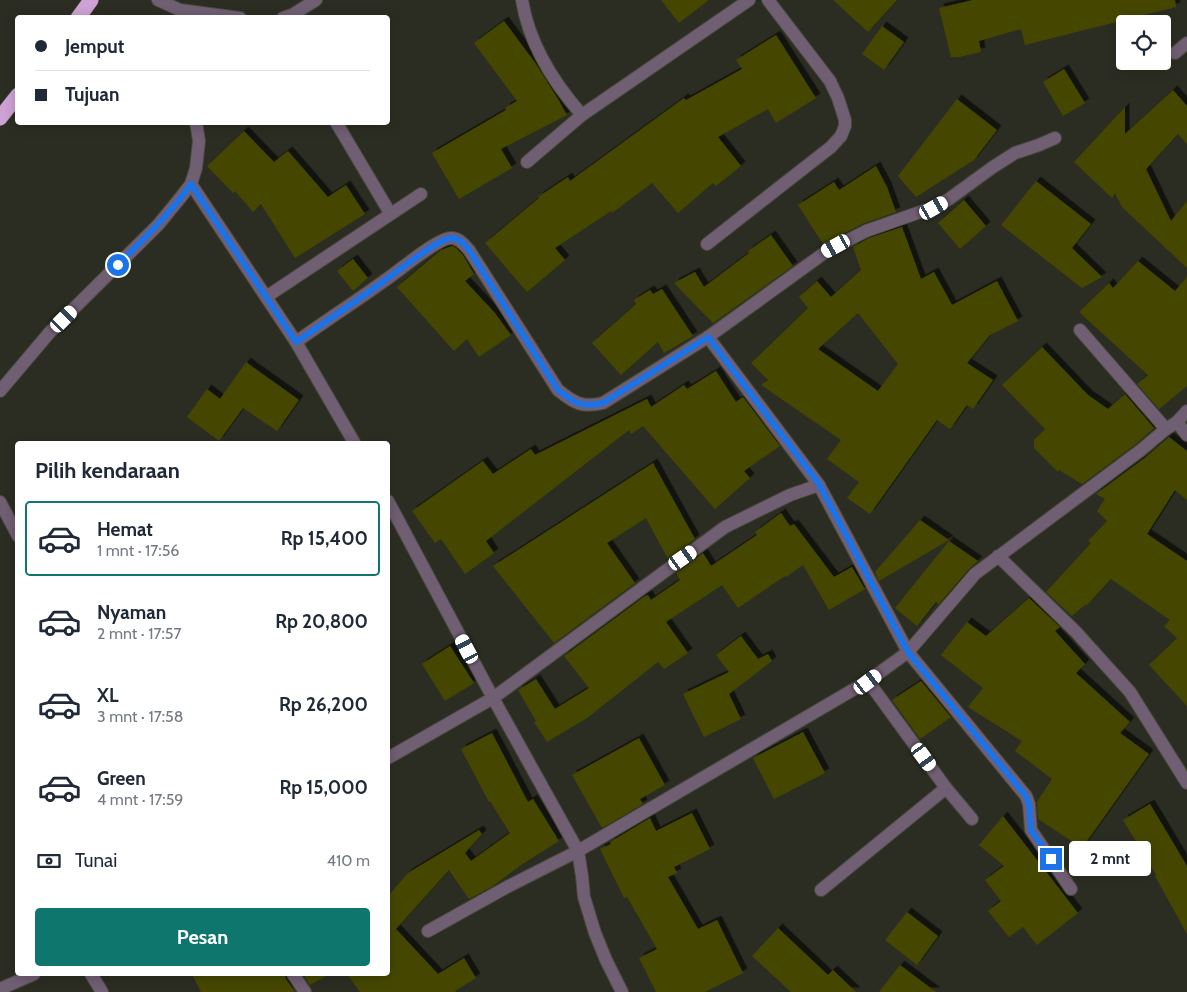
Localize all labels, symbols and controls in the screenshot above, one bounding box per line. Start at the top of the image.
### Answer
map controls [1116,15,1171,70]
button: locate [1116,15,1171,70]
text: Jemput [65,35,124,58]
text: Tujuan [65,83,119,106]
car [917,194,950,222]
car [819,232,852,260]
route start [107,254,129,276]
car [48,303,79,335]
text: Pilih kendaraan [35,457,180,484]
icon: car [37,516,82,561]
text: Hemat [97,518,153,541]
text: Rp 15,400 [281,527,368,550]
text: 1 mnt · 17:56 [97,541,179,560]
car [666,543,699,573]
icon: car [37,599,82,644]
text: Nyaman [97,601,166,624]
text: Rp 20,800 [275,610,368,633]
text: 2 mnt · 17:57 [97,624,182,643]
car [453,632,480,666]
car [851,667,884,697]
icon: car [37,682,82,727]
text: XL [97,684,118,707]
text: Rp 26,200 [279,693,368,716]
text: 3 mnt · 17:58 [97,707,183,726]
car [909,740,938,774]
icon: car [37,765,82,810]
text: Green [97,767,146,790]
text: Rp 15,000 [279,776,368,799]
text: 4 mnt · 17:59 [97,790,183,809]
callout: 2 mnt [1068,842,1151,876]
icon: cash [35,847,63,875]
route end [1040,848,1062,870]
text: Tunai [75,849,117,872]
text: 2 mnt [1090,849,1130,868]
text: 410 m [327,851,370,870]
button: Pesan [35,908,370,966]

